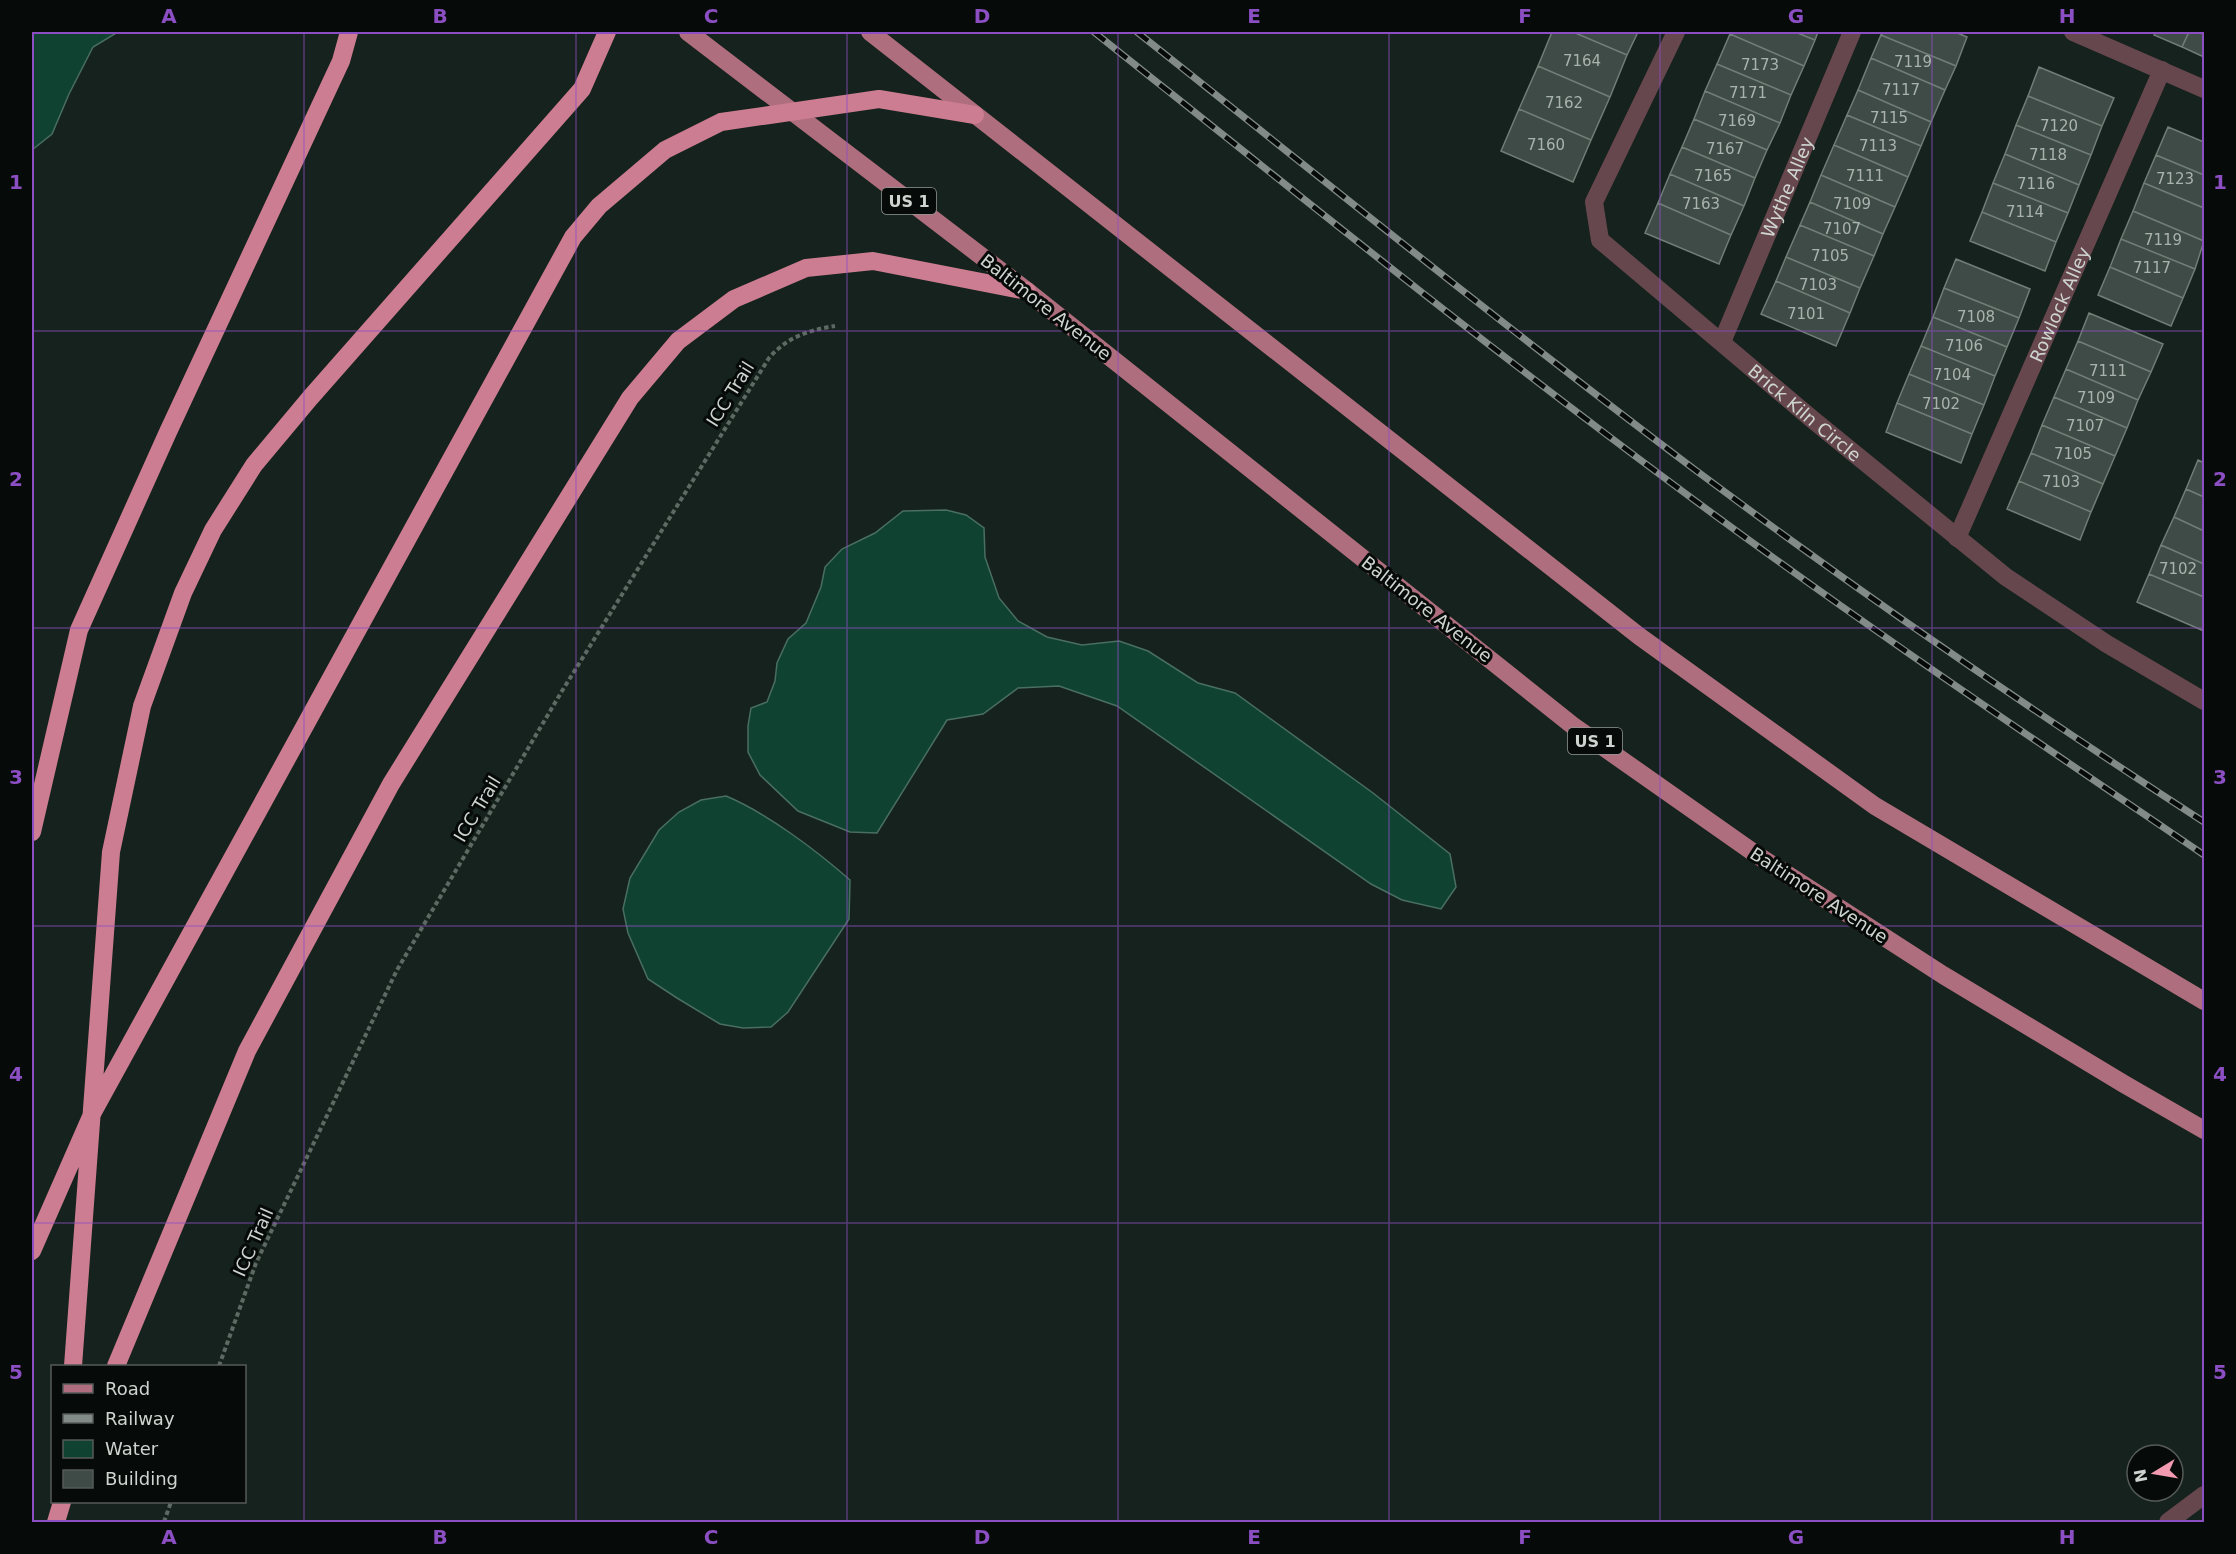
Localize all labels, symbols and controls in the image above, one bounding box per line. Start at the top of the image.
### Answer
text: A [161,4,177,28]
text: B [432,4,448,28]
text: C [704,4,718,28]
text: D [974,4,990,28]
text: E [1247,4,1261,28]
text: F [1518,4,1532,28]
text: G [1788,4,1804,28]
text: H [2059,4,2075,28]
house number: 7164 [1563,52,1601,70]
house number: 7119 [1894,53,1932,71]
house number: 7173 [1741,56,1779,74]
house number: 7117 [1882,81,1920,99]
house number: 7171 [1729,84,1767,102]
house number: 7162 [1545,94,1583,112]
house number: 7115 [1870,109,1908,127]
house number: 7169 [1718,112,1756,130]
house number: 7120 [2040,117,2078,135]
street label: Wythe Alley [1756,133,1818,241]
house number: 7160 [1527,136,1565,154]
house number: 7113 [1859,137,1897,155]
house number: 7167 [1706,140,1744,158]
house number: 7118 [2029,146,2067,164]
house number: 7165 [1694,167,1732,185]
house number: 7111 [1846,167,1884,185]
text: 1 [9,170,23,194]
house number: 7123 [2156,170,2194,188]
text: 1 [2213,170,2227,194]
house number: 7116 [2017,175,2055,193]
road number: US 1 [882,188,936,214]
house number: 7163 [1682,195,1720,213]
house number: 7109 [1833,195,1871,213]
house number: 7114 [2006,203,2044,221]
house number: 7107 [1823,220,1861,238]
house number: 7119 [2144,231,2182,249]
street label: Rowlock Alley [2025,243,2094,365]
house number: 7105 [1811,247,1849,265]
street label: Baltimore Avenue [977,250,1115,364]
house number: 7117 [2133,259,2171,277]
house number: 7103 [1799,276,1837,294]
house number: 7101 [1787,305,1825,323]
house number: 7108 [1957,308,1995,326]
house number: 7106 [1945,337,1983,355]
street label: ICC Trail [702,358,758,430]
street label: Brick Kiln Circle [1744,359,1866,465]
house number: 7111 [2089,362,2127,380]
house number: 7104 [1933,366,1971,384]
house number: 7109 [2077,389,2115,407]
house number: 7102 [1922,395,1960,413]
house number: 7107 [2066,417,2104,435]
house number: 7105 [2054,445,2092,463]
text: 2 [9,467,23,491]
text: 2 [2213,467,2227,491]
house number: 7103 [2042,473,2080,491]
street label: Baltimore Avenue [1358,552,1496,666]
house number: 7102 [2159,560,2197,578]
road number: US 1 [1568,728,1622,754]
text: 3 [9,765,23,789]
text: 3 [2213,765,2227,789]
street label: ICC Trail [449,772,505,846]
street label: Baltimore Avenue [1746,843,1892,947]
text: 4 [9,1062,23,1086]
text: 4 [2213,1062,2227,1086]
street label: ICC Trail [229,1204,277,1280]
text: 5 [9,1360,23,1384]
text: 5 [2213,1360,2227,1384]
legend [51,1365,246,1503]
text: Road [105,1378,150,1399]
text: Railway [105,1408,175,1429]
text: Water [105,1438,159,1459]
north arrow [2125,1443,2185,1503]
text: N [2130,1467,2151,1484]
text: Building [105,1468,178,1489]
text: A [161,1525,177,1549]
text: B [432,1525,448,1549]
text: C [704,1525,718,1549]
text: D [974,1525,990,1549]
text: E [1247,1525,1261,1549]
text: F [1518,1525,1532,1549]
text: G [1788,1525,1804,1549]
text: H [2059,1525,2075,1549]

